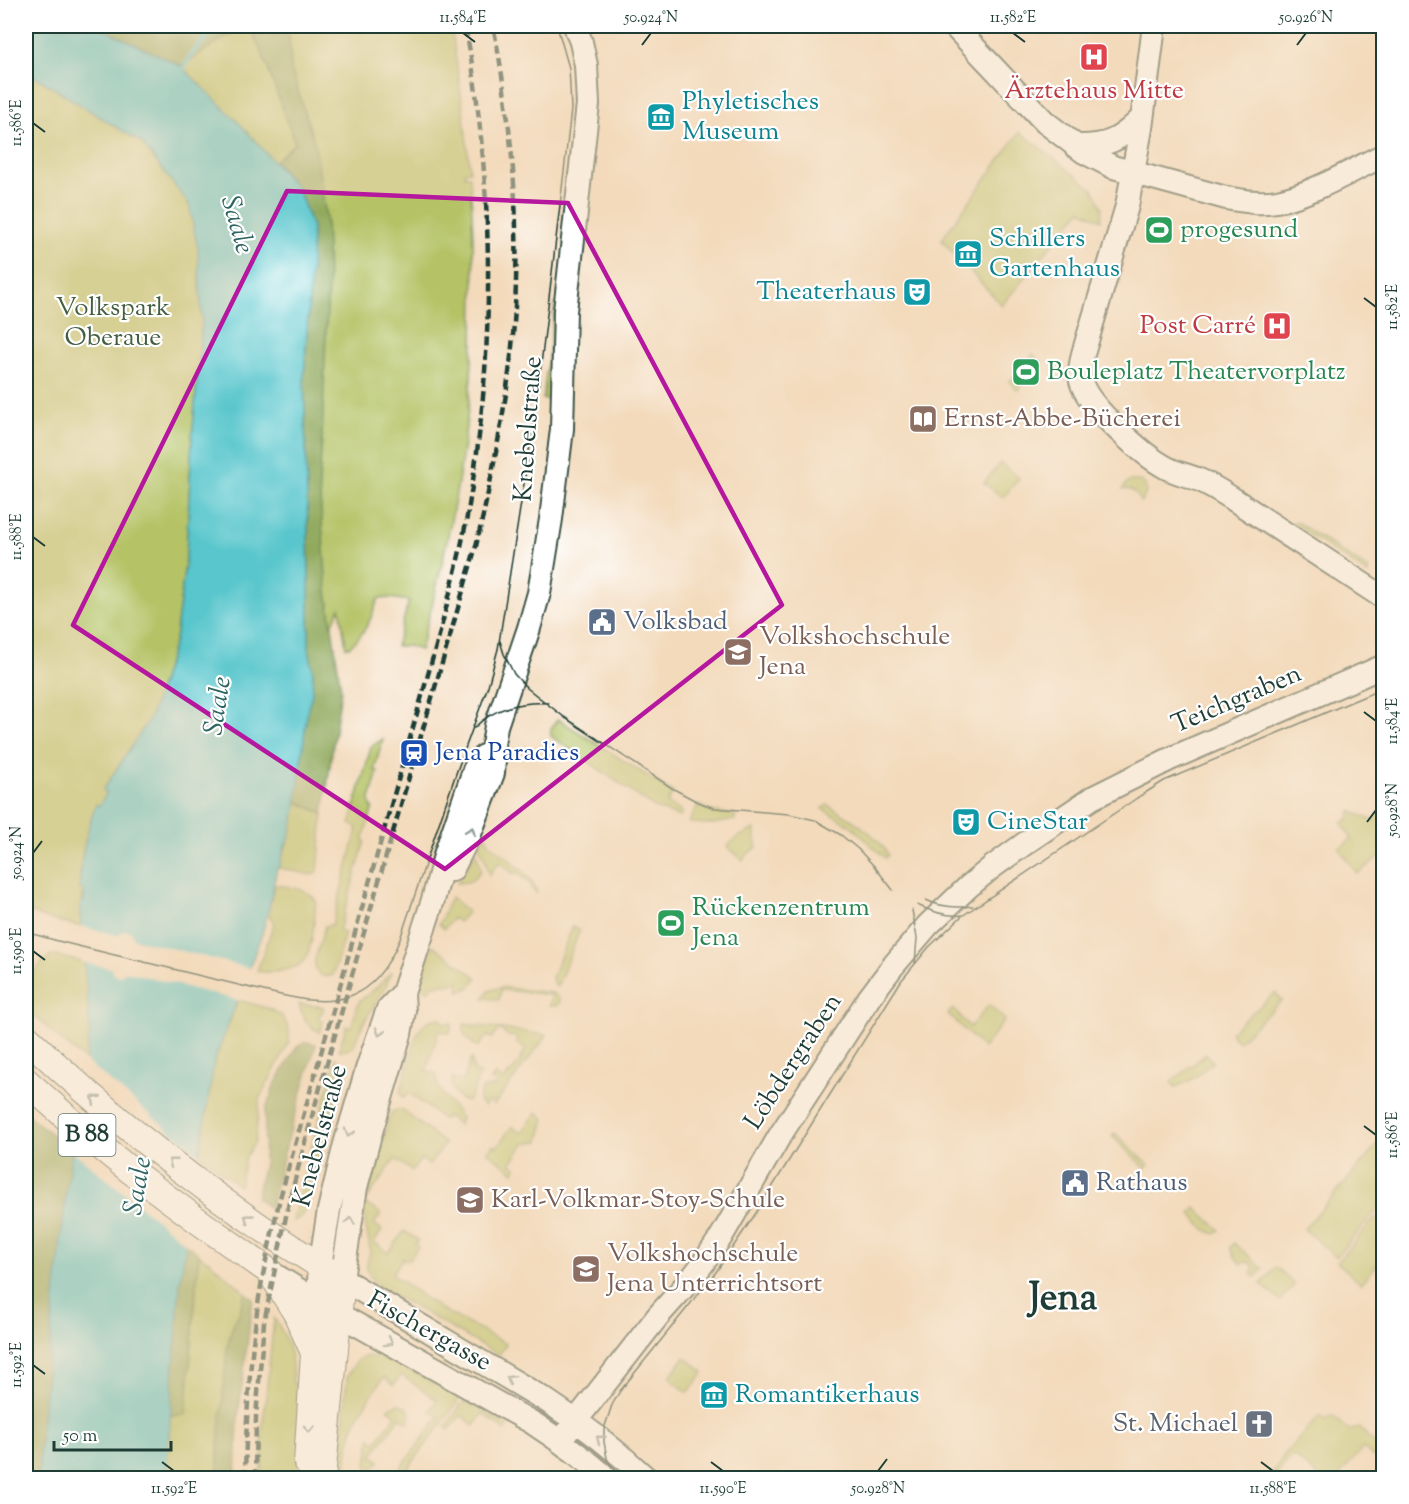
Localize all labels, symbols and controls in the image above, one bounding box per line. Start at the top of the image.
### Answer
text: 11.584°E [440,8,486,29]
text: 50.924°N [623,8,678,29]
text: 11.582°E [990,8,1036,29]
text: 50.926°N [1278,8,1333,29]
hospital icon: Ärztehaus Mitte [1078,41,1110,73]
place label: Ärztehaus Mitte [1004,73,1184,110]
place label: Phyletisches Museum [682,84,819,151]
text: 11.586°E [7,99,28,147]
museum icon: Phyletisches Museum [645,101,677,133]
water label: Saale [209,191,263,259]
place label: progesund [1180,212,1298,249]
sports icon: progesund [1143,214,1175,246]
place label: Schillers Gartenhaus [989,221,1120,288]
museum icon: Schillers Gartenhaus [952,238,984,270]
place label: Theaterhaus [756,274,896,311]
theatre icon: Theaterhaus [901,276,933,308]
text: 11.582°E [1383,284,1404,330]
park label: Volkspark Oberaue [56,290,170,357]
place label: Post Carré [1140,308,1256,345]
hospital icon: Post Carré [1261,310,1293,342]
place label: Bouleplatz Theatervorplatz [1047,354,1346,391]
street label: Knebelstraße [505,355,553,503]
sports icon: Bouleplatz Theatervorplatz [1010,356,1042,388]
place label: Ernst-Abbe-Bücherei [944,401,1181,438]
library icon: Ernst-Abbe-Bücherei [907,403,939,435]
text: 11.588°E [7,513,28,561]
place label: Volksbad [623,604,728,641]
public building icon: Volksbad [586,606,618,638]
place label: Volkshochschule Jena [757,619,950,686]
school or university icon: Volkshochschule Jena [722,636,754,668]
street label: Teichgraben [1166,656,1308,744]
water label: Saale [195,674,243,738]
text: 11.584°E [1383,698,1404,744]
place label: Jena Paradies [433,735,579,772]
station icon: Jena Paradies [398,737,430,769]
text: 50.928°N [1383,783,1404,838]
place label: CineStar [987,804,1088,841]
theatre icon: CineStar [950,806,982,838]
text: 50.924°N [7,826,28,881]
one-way arrow [464,826,476,837]
place label: Rückenzentrum Jena [690,890,870,957]
sports icon: Rückenzentrum Jena [655,907,687,939]
text: 11.590°E [7,928,28,974]
street label: Löbdergraben [736,986,852,1138]
one-way arrow [375,1026,388,1037]
street label: Knebelstraße [284,1061,358,1211]
one-way arrow [91,1095,102,1106]
text: 11.586°E [1383,1111,1404,1159]
road number: B 88 [58,1114,116,1156]
one-way arrow [344,1127,356,1138]
water label: Saale [115,1154,163,1218]
one-way arrow [168,1158,179,1169]
place label: Rathaus [1096,1165,1187,1202]
public building icon: Rathaus [1059,1167,1091,1199]
place label: Karl-Volkmar-Stoy-Schule [491,1182,785,1219]
school or university icon: Karl-Volkmar-Stoy-Schule [454,1184,486,1216]
one-way arrow [243,1215,254,1226]
one-way arrow [344,1217,356,1226]
place label: Volkshochschule Jena Unterrichtsort [605,1236,822,1303]
school or university icon: Volkshochschule Jena Unterrichtsort [570,1253,602,1285]
district label: Jena [1026,1273,1098,1327]
street label: Fischergasse [360,1283,498,1381]
one-way arrow [383,1335,393,1346]
text: 11.592°E [7,1342,28,1388]
one-way arrow [506,1374,516,1386]
place label: Romantikerhaus [735,1377,920,1414]
museum icon: Romantikerhaus [698,1379,730,1411]
place label: St. Michael [1113,1406,1238,1443]
church icon: St. Michael [1243,1408,1275,1440]
scale bar [54,1414,171,1452]
text: 50 m [62,1424,98,1450]
one-way arrow [302,1425,315,1434]
one-way arrow [596,1435,607,1446]
text: 11.592°E [151,1479,197,1500]
text: 11.590°E [700,1479,746,1500]
text: 50.928°N [850,1479,905,1500]
text: 11.588°E [1249,1479,1297,1500]

